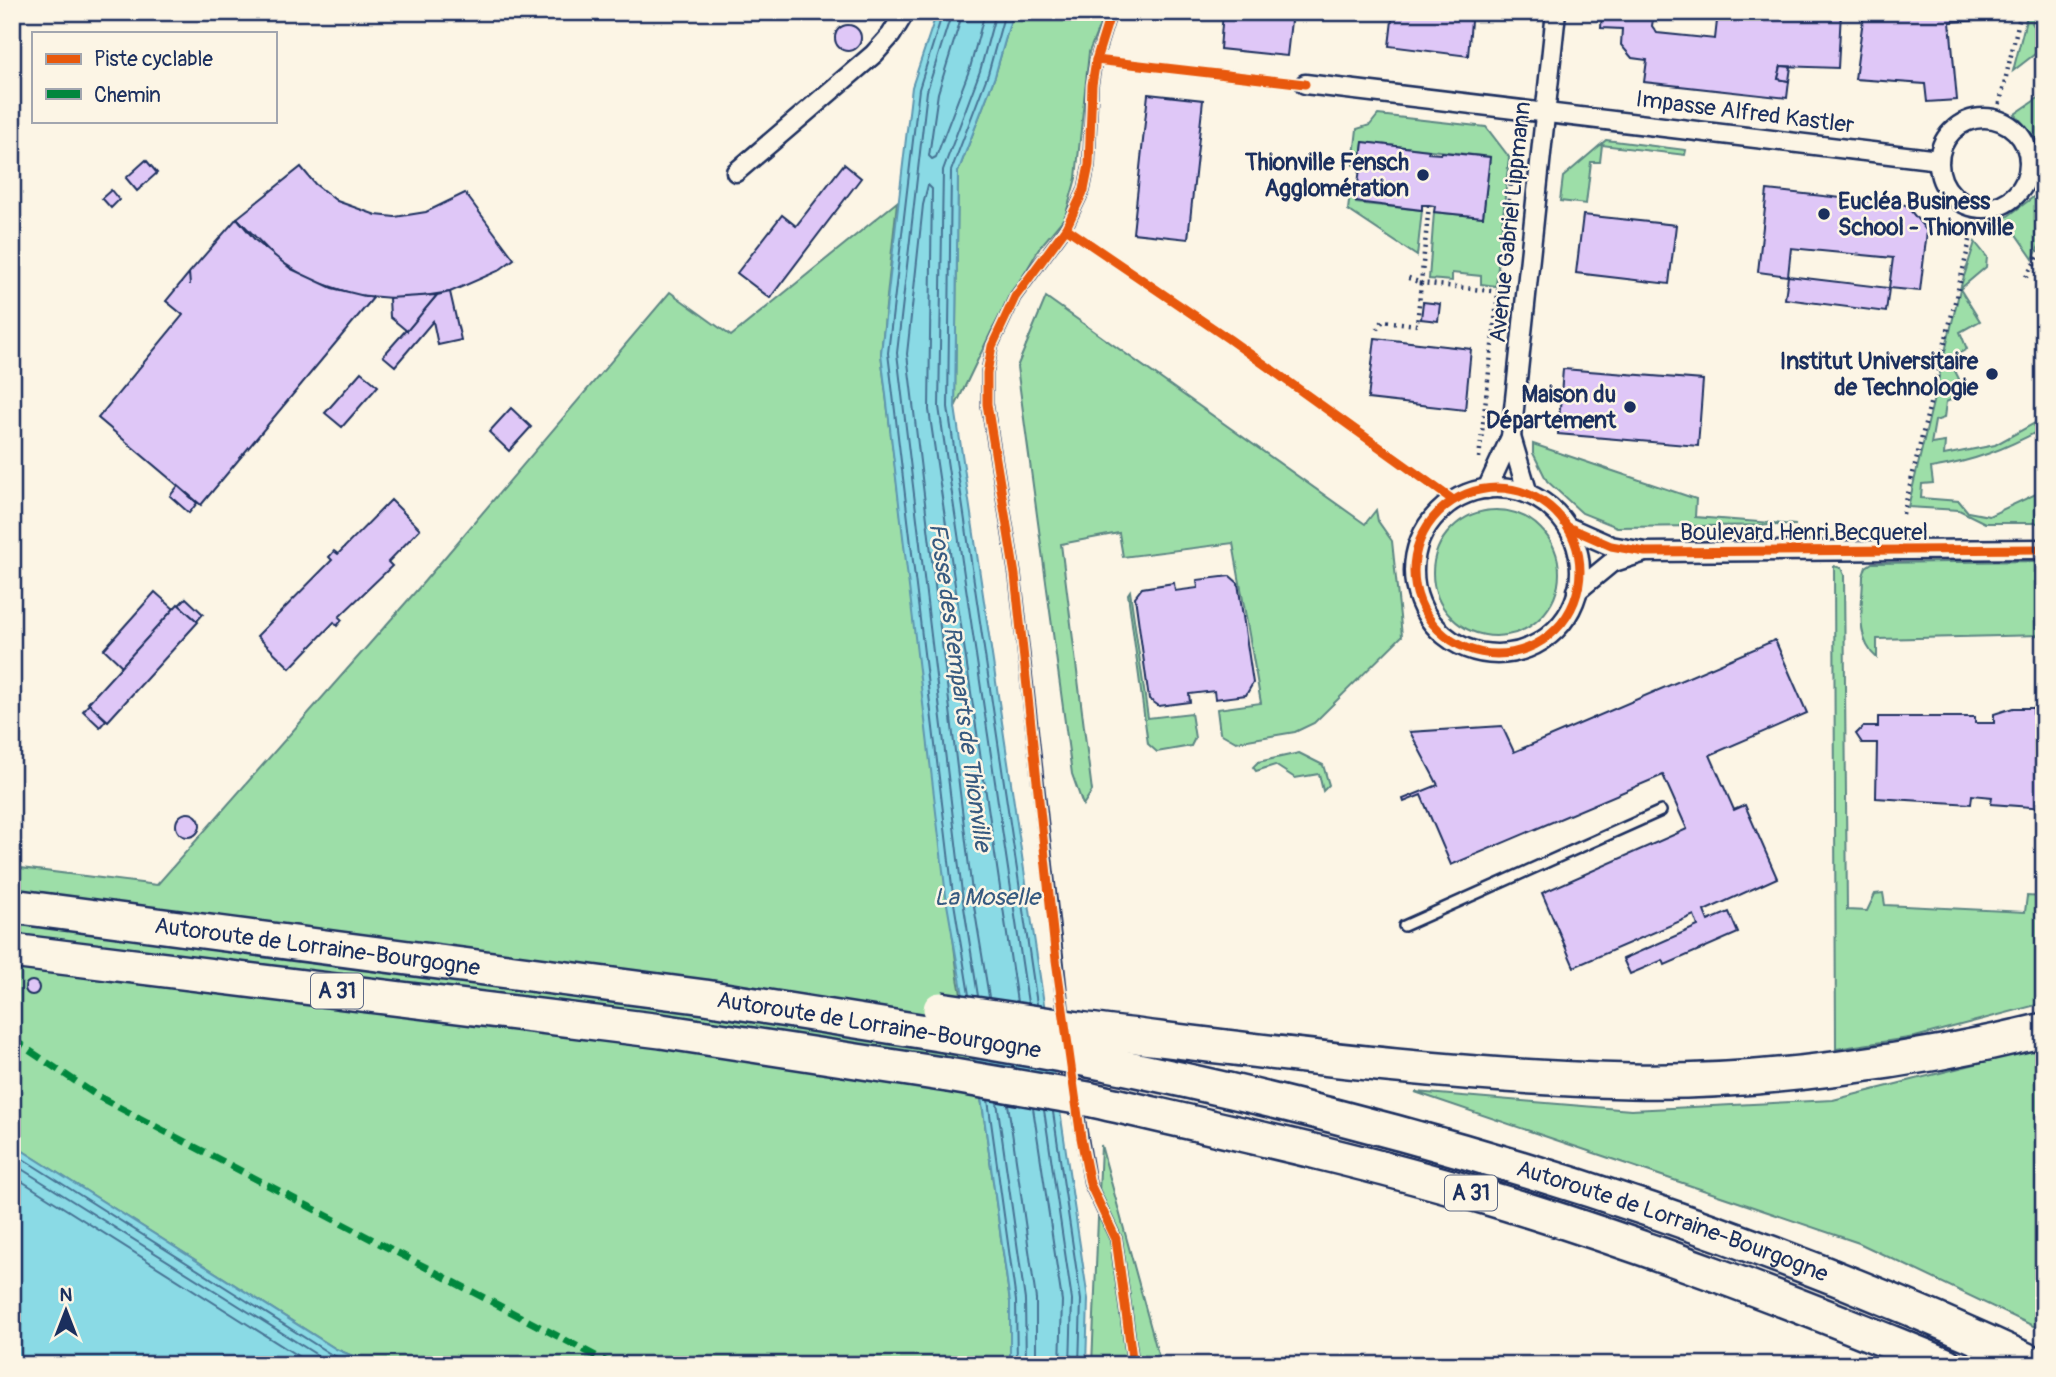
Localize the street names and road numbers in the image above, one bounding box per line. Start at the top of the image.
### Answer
street label: Impasse Alfred Kastler [1634,84,1856,140]
street label: Avenue Gabriel Lippmann [1483,100,1537,344]
street label: Boulevard Henri Becquerel [1680,518,1928,547]
street label: Autoroute de Lorraine-Bourgogne [153,910,483,982]
road number: A 31 [311,974,363,1009]
street label: Autoroute de Lorraine-Bourgogne [715,985,1044,1065]
street label: Autoroute de Lorraine-Bourgogne [1513,1153,1833,1288]
road number: A 31 [1445,1176,1497,1210]

